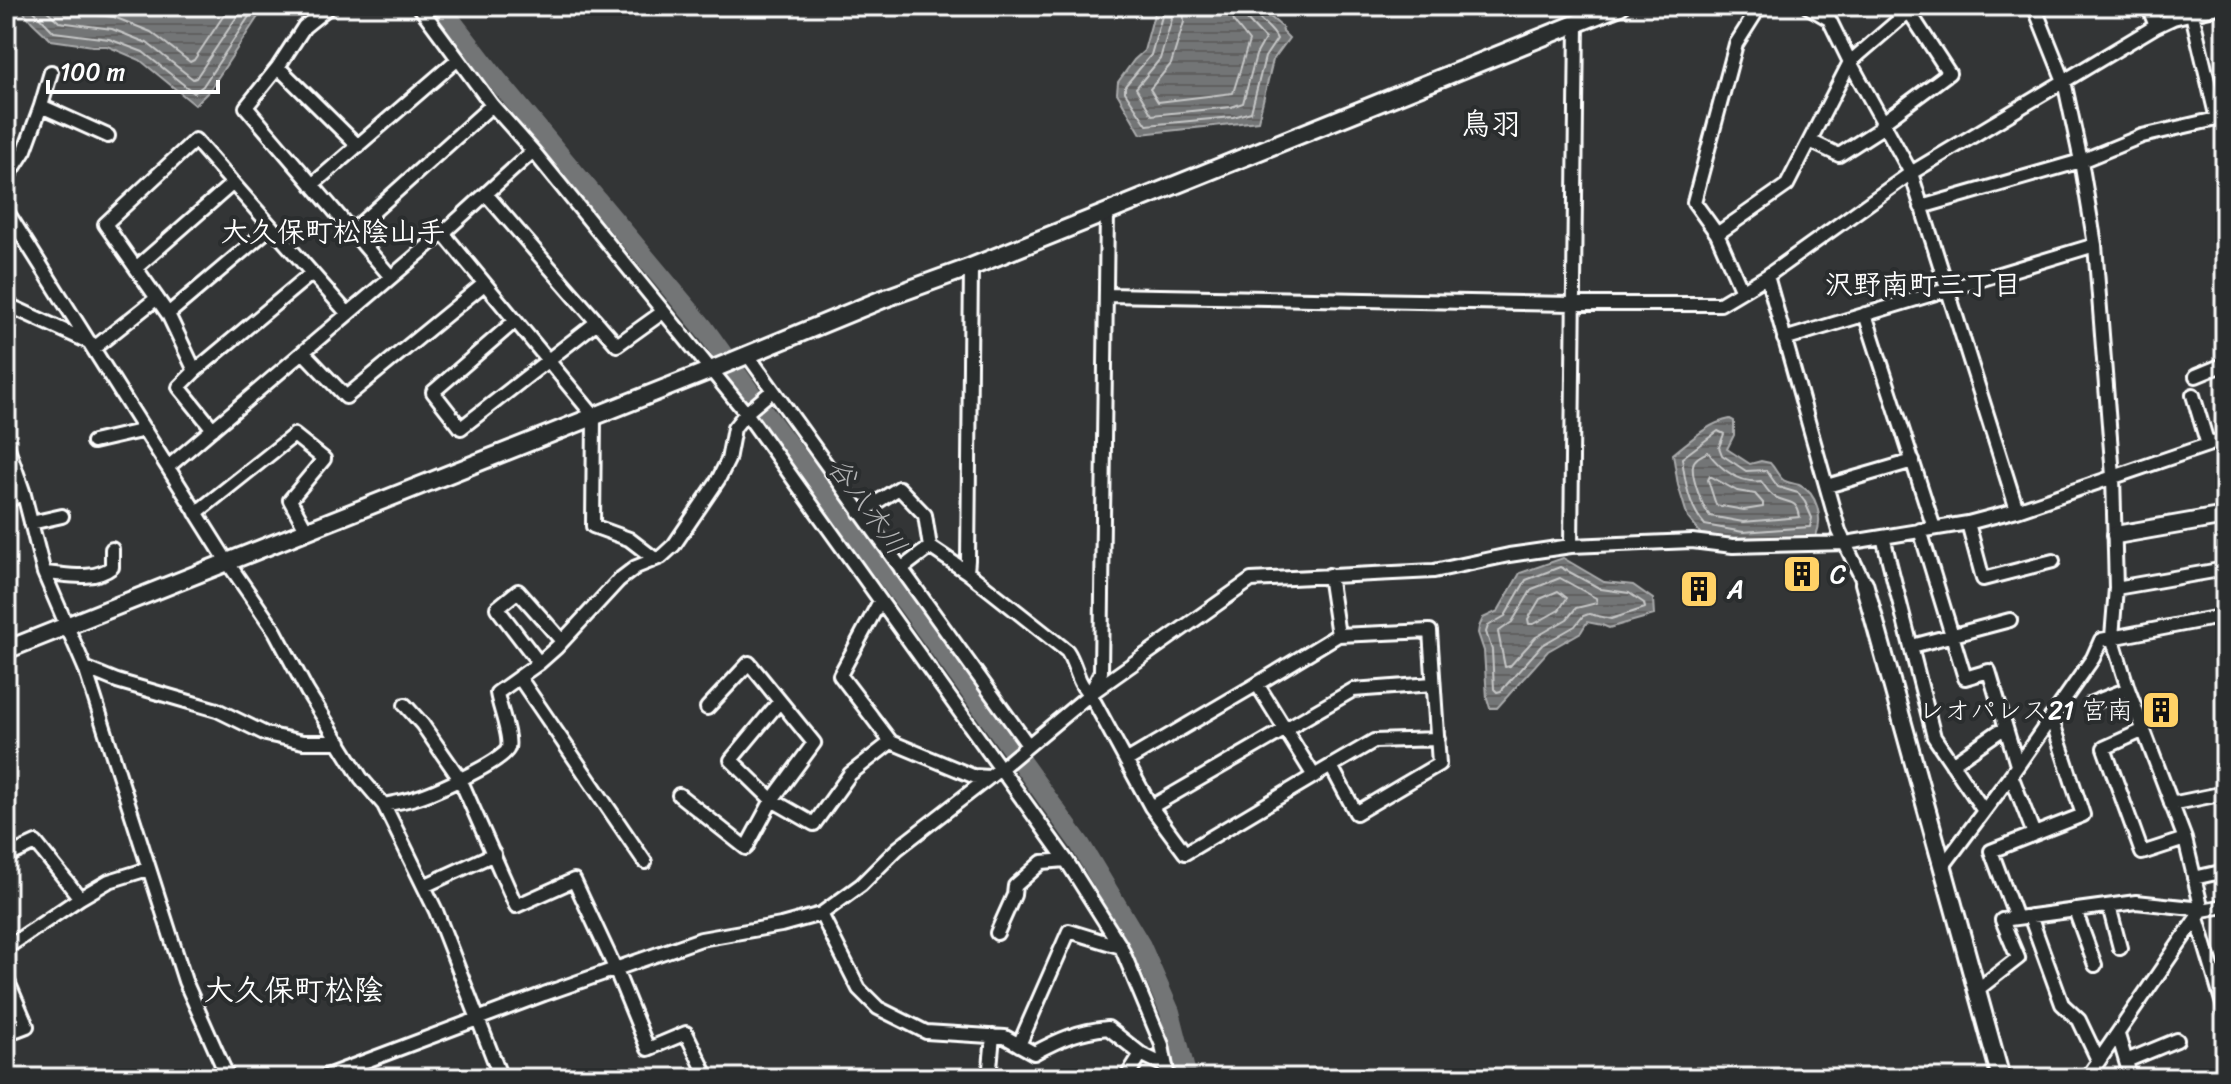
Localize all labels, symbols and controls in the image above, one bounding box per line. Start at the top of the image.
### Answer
scale bar [48,44,218,94]
text: 100 m [60,51,125,93]
district label: 鳥羽 [1461,97,1521,151]
district label: 大久保町松陰山手 [221,207,445,256]
district label: 沢野南町三丁目 [1825,260,2021,309]
water label: 谷八木川 [815,447,920,566]
place label: C [1830,551,1846,597]
building icon: C [1781,553,1823,595]
place label: A [1726,566,1744,612]
building icon: A [1678,568,1720,610]
place label: レオパレス21 宮南 [1918,687,2133,733]
building icon: レオパレス21 宮南 [2140,689,2182,731]
district label: 大久保町松陰 [204,963,384,1017]

